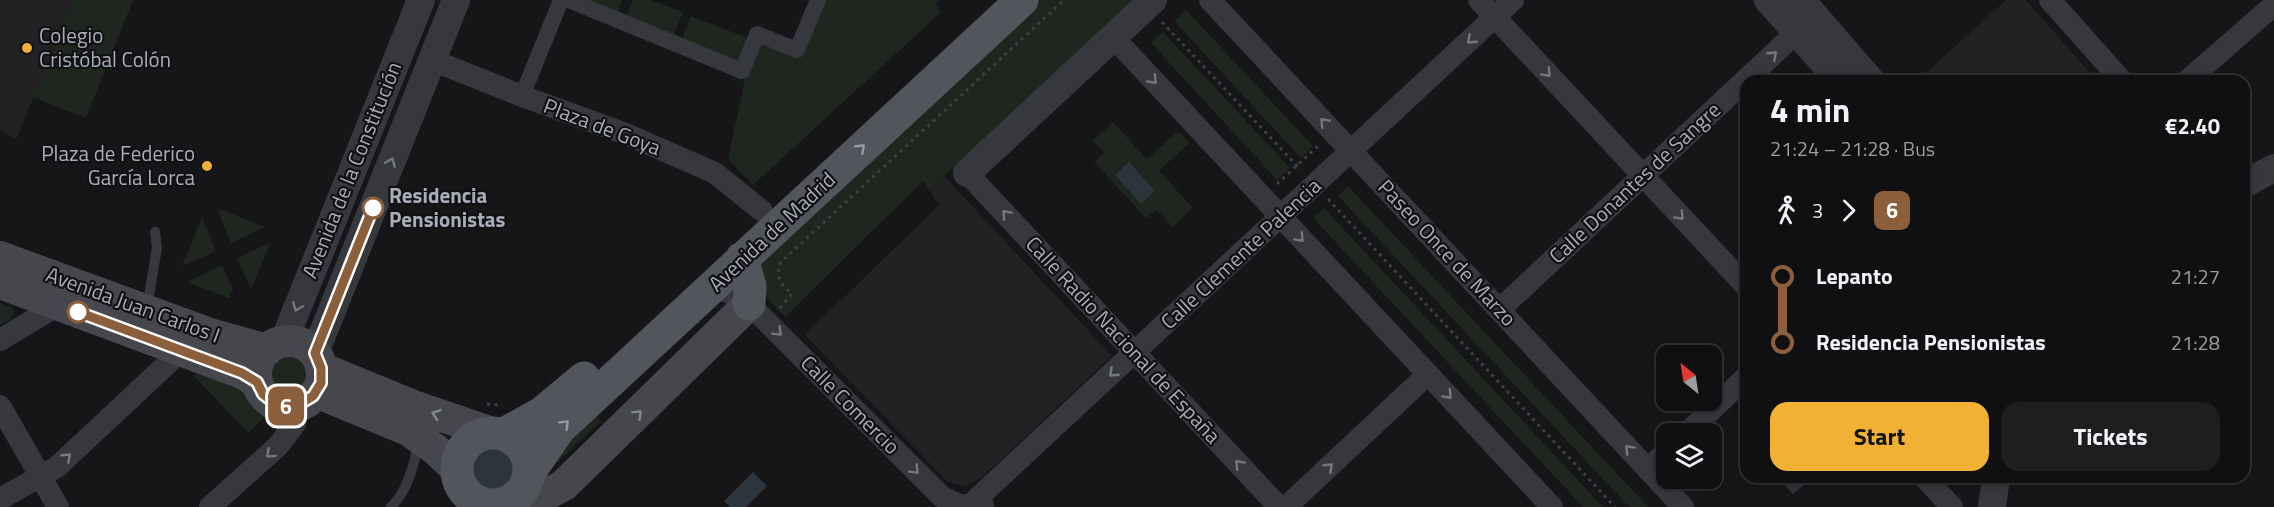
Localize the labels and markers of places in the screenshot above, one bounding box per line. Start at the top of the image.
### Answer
place label: Colegio Cristóbal Colón [39,19,171,75]
marker: Colegio Cristóbal Colón [20,41,34,55]
place label: Plaza de Federico García Lorca [41,137,195,193]
marker: Plaza de Federico García Lorca [200,159,214,173]
place label: Residencia Pensionistas [389,179,506,235]
marker: Residencia Pensionistas [362,197,384,219]
unlabelled marker [67,301,89,323]

